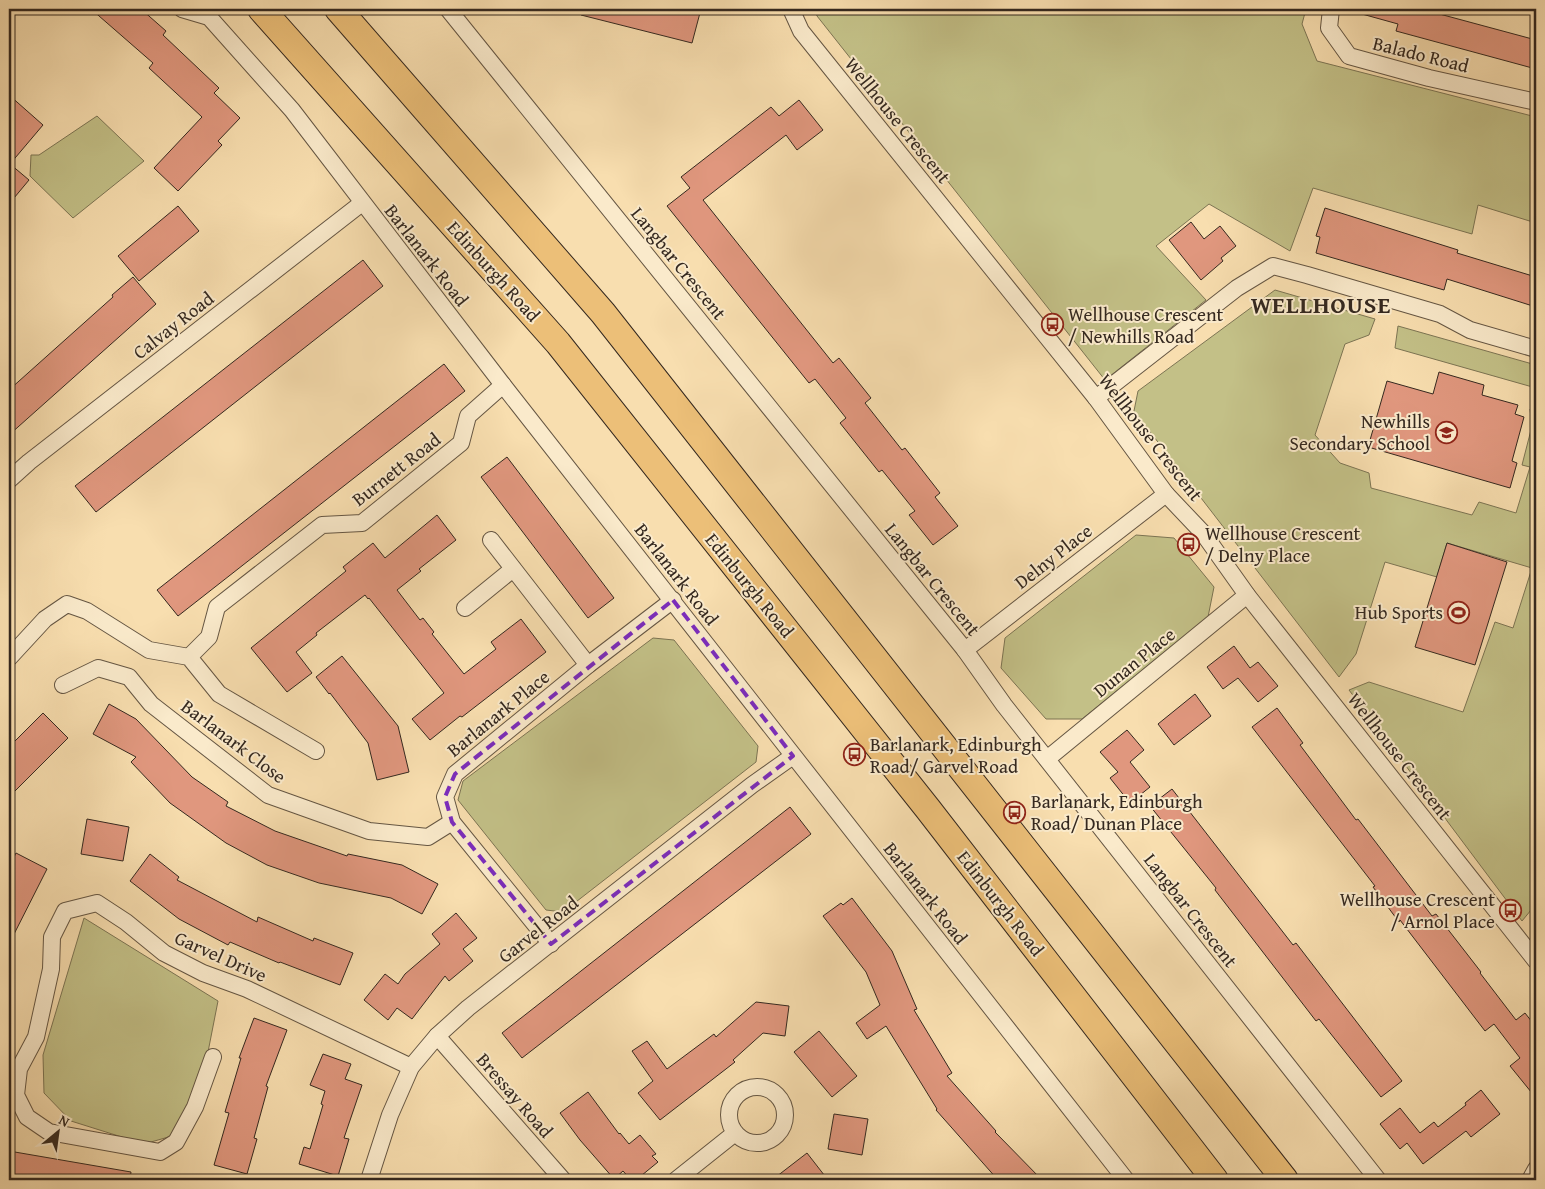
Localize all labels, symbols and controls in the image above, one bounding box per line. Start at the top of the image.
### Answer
street label: Balado Road [1370,29,1473,80]
street label: Wellhouse Crescent [838,51,958,189]
street label: Barlanark Road [378,198,476,313]
street label: Langbar Crescent [625,200,734,326]
street label: Edinburgh Road [441,214,548,328]
street label: Calvay Road [127,284,220,366]
district label: WELLHOUSE [1251,287,1391,322]
place label: Wellhouse Crescent / Newhills Road [1068,300,1224,350]
bus stop icon: Wellhouse Crescent / Newhills Road [1040,313,1064,337]
street label: Wellhouse Crescent [1092,367,1210,507]
place label: Newhills Secondary School [1290,407,1430,457]
school or university icon: Newhills Secondary School [1434,420,1458,444]
street label: Burnett Road [346,425,447,513]
street label: Langbar Crescent [879,516,988,642]
street label: Barlanark Road [628,517,726,632]
street label: Delny Place [1008,517,1098,595]
place label: Wellhouse Crescent / Delny Place [1205,519,1361,569]
street label: Edinburgh Road [699,527,802,644]
bus stop icon: Wellhouse Crescent / Delny Place [1177,532,1201,556]
place label: Hub Sports [1355,598,1443,626]
sports icon: Hub Sports [1447,600,1471,624]
street label: Dunan Place [1087,620,1181,704]
street label: Barlanark Place [441,663,555,763]
street label: Wellhouse Crescent [1341,686,1459,826]
street label: Barlanark Close [176,692,292,790]
place label: Barlanark, Edinburgh Road/ Garvel Road [870,730,1042,780]
bus stop icon: Barlanark, Edinburgh Road/ Garvel Road [842,743,866,767]
place label: Barlanark, Edinburgh Road/ Dunan Place [1031,787,1203,837]
bus stop icon: Barlanark, Edinburgh Road/ Dunan Place [1003,800,1027,824]
street label: Barlanark Road [877,836,975,951]
street label: Edinburgh Road [951,844,1052,963]
street label: Langbar Crescent [1137,847,1245,973]
place label: Wellhouse Crescent / Arnol Place [1340,885,1495,935]
street label: Garvel Road [492,888,585,969]
bus stop icon: Wellhouse Crescent / Arnol Place [1499,898,1523,922]
street label: Garvel Drive [170,923,272,989]
street label: Bressay Road [470,1046,560,1144]
north arrow [32,1106,82,1156]
text: N [55,1110,74,1132]

